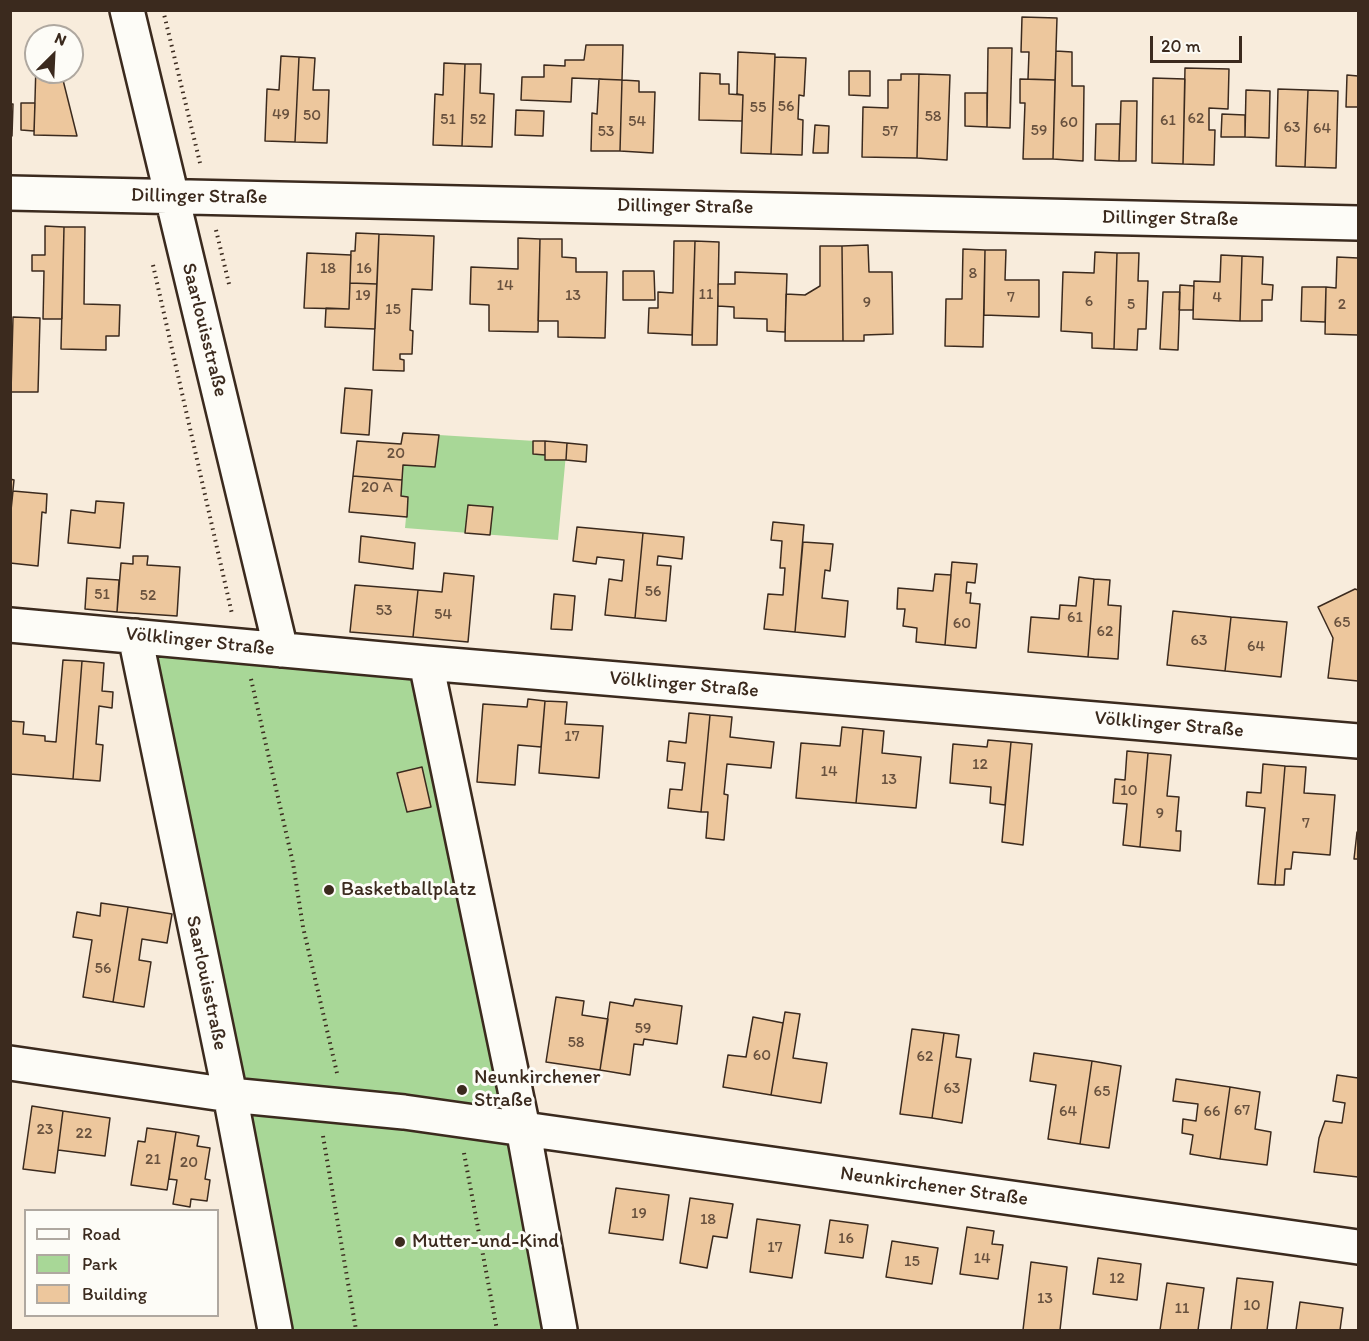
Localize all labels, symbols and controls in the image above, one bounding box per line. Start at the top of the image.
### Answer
north arrow [24,24,84,84]
scale bar [1153,24,1244,62]
text: N [52,28,70,50]
text: 20 m [1161,35,1201,57]
house number: 56 [778,97,794,117]
house number: 55 [750,98,766,118]
house number: 49 [272,105,290,125]
house number: 50 [303,106,321,126]
house number: 58 [924,107,942,127]
house number: 62 [1188,109,1204,129]
house number: 51 [440,110,456,130]
house number: 52 [470,110,486,130]
house number: 61 [1160,111,1176,131]
house number: 54 [628,112,646,132]
house number: 60 [1060,113,1078,133]
house number: 63 [1283,118,1301,138]
house number: 64 [1313,119,1331,139]
house number: 59 [1031,121,1047,141]
house number: 53 [597,122,615,142]
house number: 57 [882,122,898,142]
street label: Dillinger Straße [131,184,267,210]
street label: Dillinger Straße [617,194,753,220]
street label: Dillinger Straße [1102,206,1238,232]
house number: 18 [320,259,336,279]
house number: 16 [356,259,372,279]
street label: Saarlouisstraße [176,261,232,399]
house number: 8 [969,264,977,284]
house number: 14 [496,276,514,296]
house number: 11 [699,285,713,305]
house number: 19 [355,286,371,306]
house number: 13 [565,286,581,306]
house number: 7 [1007,288,1015,308]
house number: 4 [1212,288,1222,308]
house number: 6 [1085,292,1093,312]
house number: 9 [863,293,871,313]
house number: 5 [1127,295,1135,315]
house number: 2 [1338,295,1346,315]
house number: 15 [385,300,401,320]
house number: 20 [387,444,405,464]
house number: 20 A [361,478,393,498]
house number: 56 [645,582,661,602]
house number: 51 [94,585,110,605]
house number: 52 [140,586,156,606]
house number: 53 [375,601,393,621]
house number: 54 [434,605,452,625]
house number: 61 [1067,608,1083,628]
house number: 65 [1334,613,1350,633]
house number: 60 [953,614,971,634]
street label: Völklinger Straße [124,622,276,662]
house number: 62 [1097,622,1113,642]
house number: 63 [1190,631,1208,651]
house number: 64 [1247,637,1265,657]
street label: Völklinger Straße [608,667,760,703]
street label: Völklinger Straße [1093,707,1245,743]
house number: 17 [564,727,580,747]
house number: 12 [972,755,988,775]
house number: 14 [820,762,838,782]
house number: 13 [881,770,897,790]
house number: 10 [1120,781,1138,801]
house number: 9 [1156,804,1164,824]
house number: 7 [1302,814,1310,834]
place label: Basketballplatz [341,878,476,902]
marker: Basketballplatz [322,883,336,897]
street label: Saarlouisstraße [180,914,232,1052]
house number: 56 [95,959,111,979]
house number: 59 [635,1019,651,1039]
house number: 58 [567,1033,585,1053]
house number: 60 [753,1046,771,1066]
house number: 62 [917,1047,933,1067]
place label: Neunkirchener Straße [474,1066,600,1113]
house number: 63 [943,1079,961,1099]
house number: 65 [1094,1082,1110,1102]
marker: Neunkirchener Straße [455,1083,469,1097]
house number: 67 [1234,1101,1250,1121]
house number: 64 [1059,1102,1077,1122]
house number: 66 [1204,1102,1220,1122]
house number: 23 [36,1120,54,1140]
house number: 22 [76,1124,92,1144]
house number: 21 [145,1150,161,1170]
house number: 20 [180,1153,198,1173]
street label: Neunkirchener Straße [839,1162,1029,1212]
house number: 19 [631,1204,647,1224]
legend [24,1209,219,1317]
house number: 18 [700,1210,716,1230]
text: Road [82,1223,121,1245]
house number: 16 [838,1229,854,1249]
place label: Mutter-und-Kind [412,1230,559,1254]
marker: Mutter-und-Kind [393,1235,407,1249]
house number: 17 [767,1238,783,1258]
house number: 14 [973,1249,991,1269]
house number: 15 [904,1252,920,1272]
text: Park [82,1253,117,1275]
house number: 12 [1109,1269,1125,1289]
text: Building [82,1283,147,1305]
house number: 13 [1037,1289,1053,1309]
house number: 10 [1243,1296,1261,1316]
house number: 11 [1175,1299,1189,1319]

